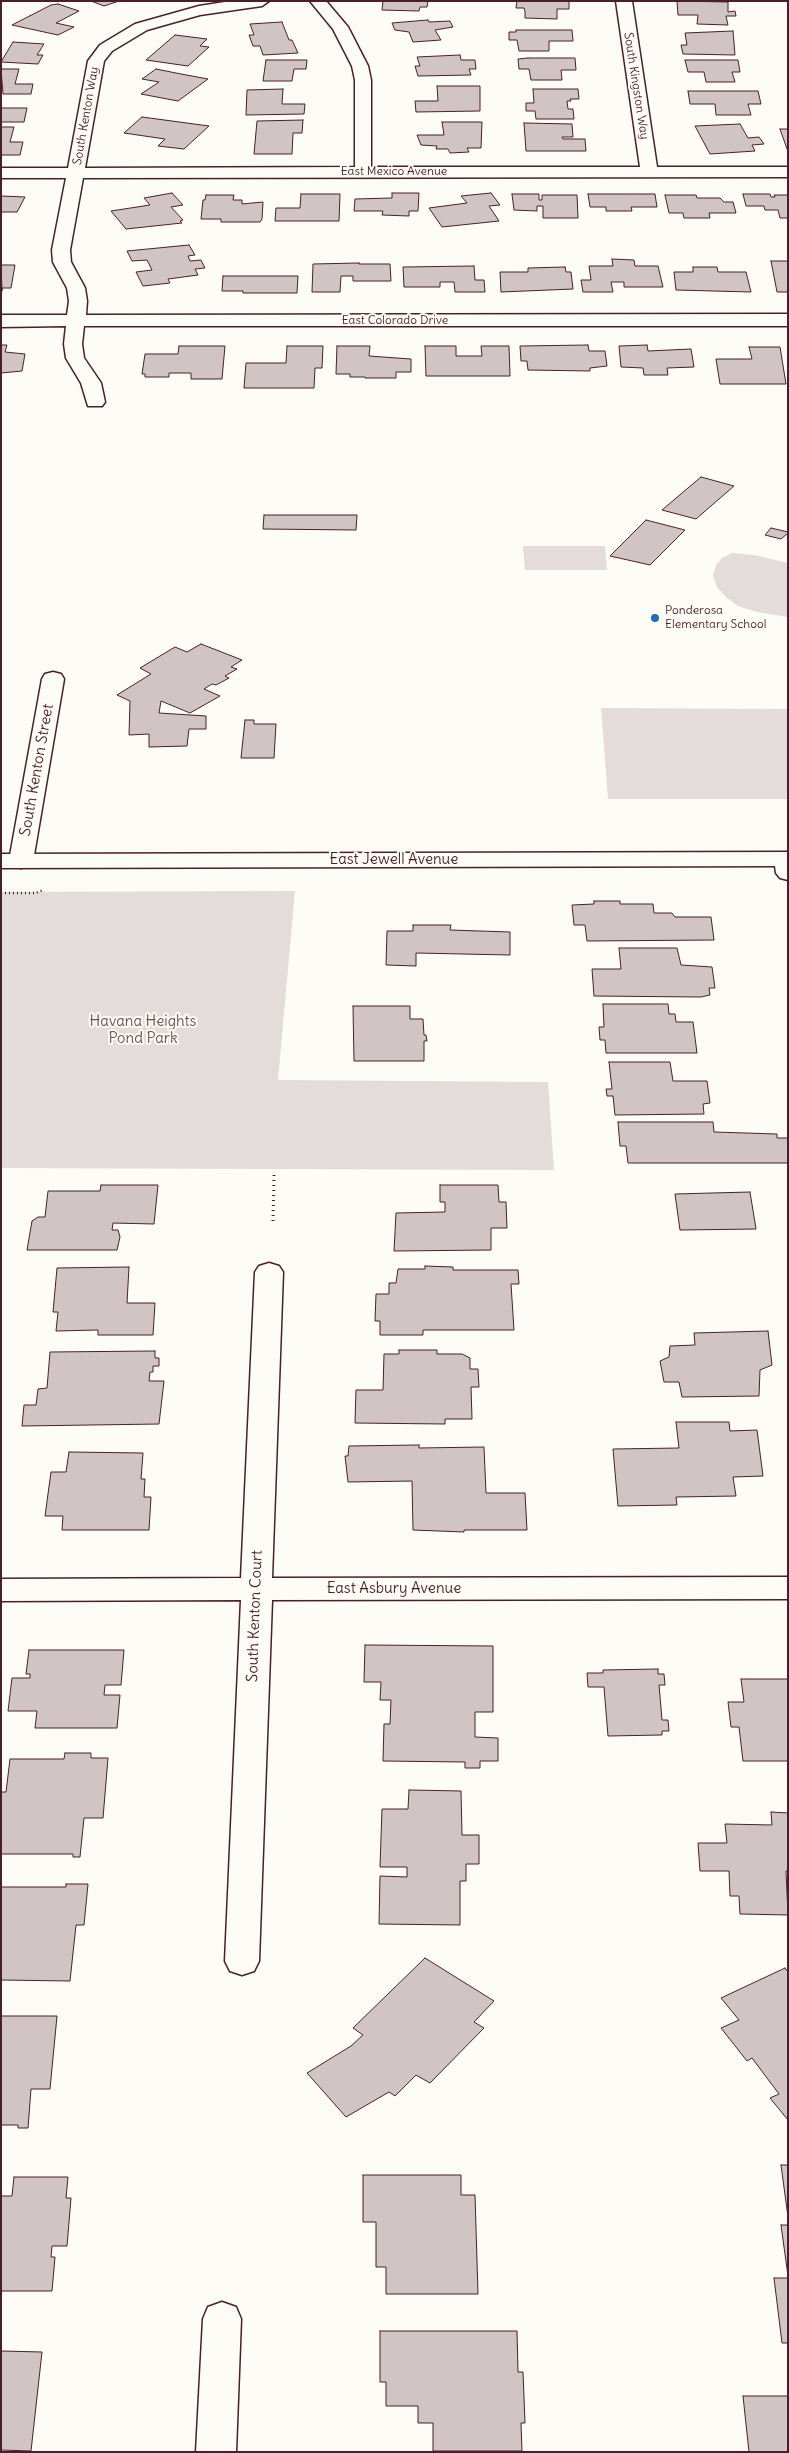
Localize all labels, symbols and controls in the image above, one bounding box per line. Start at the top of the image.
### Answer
street label: South Kingston Way [620,31,652,141]
street label: South Kenton Way [70,66,102,166]
street label: East Mexico Avenue [341,165,447,179]
street label: East Colorado Drive [342,314,448,328]
place label: Ponderosa Elementary School [665,604,766,632]
marker: Ponderosa Elementary School [649,612,661,624]
street label: South Kenton Street [16,702,58,838]
street label: East Jewell Avenue [330,851,458,869]
park label: Havana Heights Pond Park [90,1013,196,1048]
street label: South Kenton Court [244,1550,266,1682]
street label: East Asbury Avenue [327,1580,461,1598]

